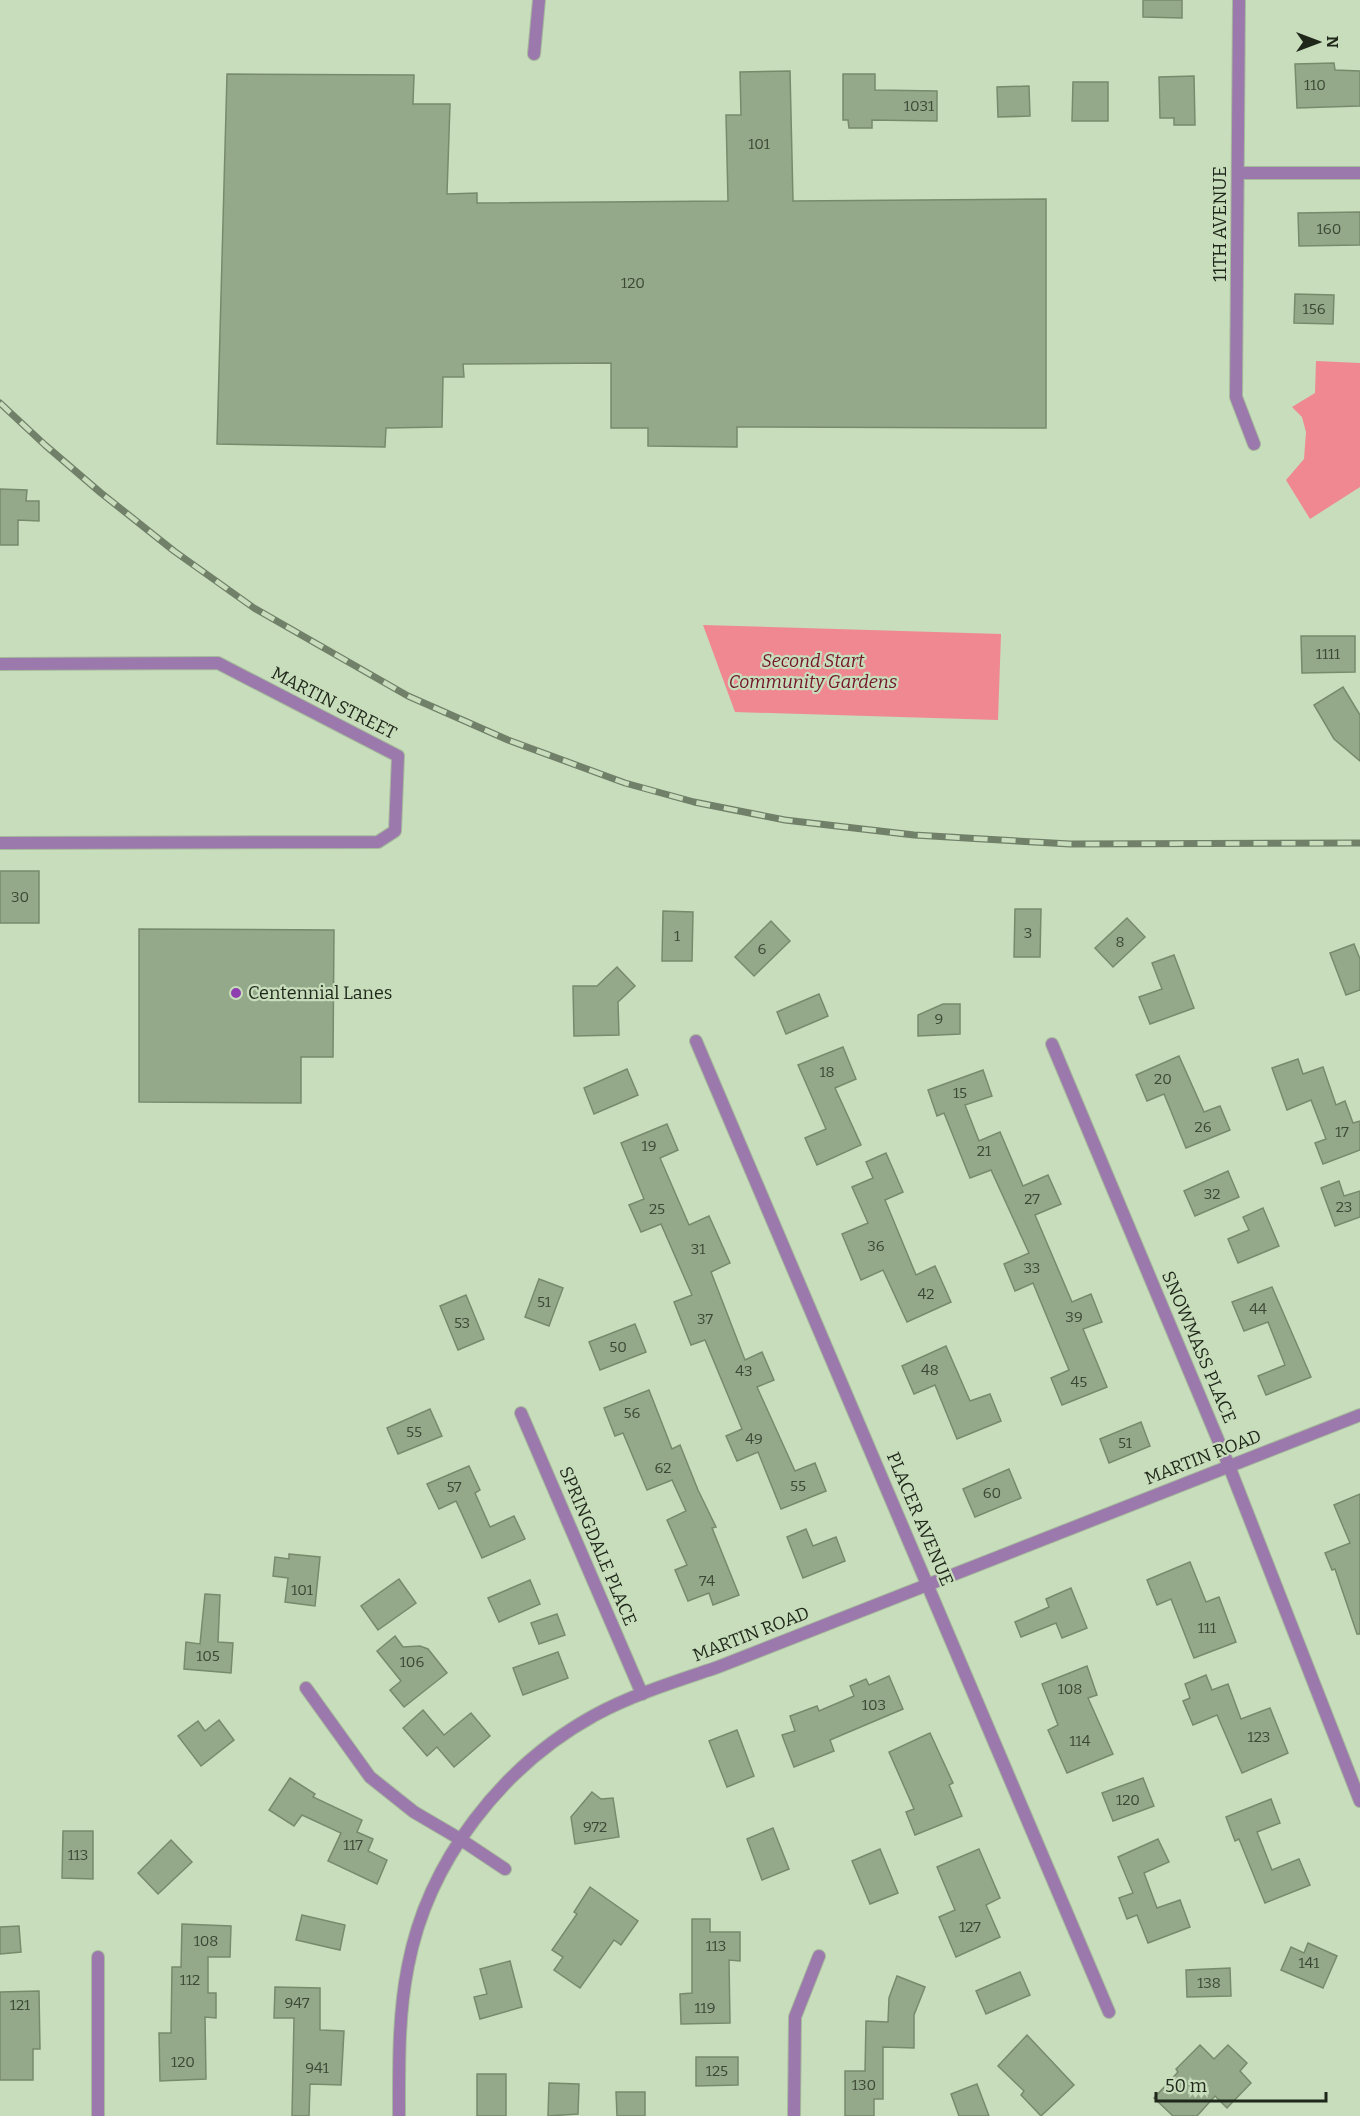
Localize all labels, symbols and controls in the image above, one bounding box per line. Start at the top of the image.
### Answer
north arrow [1288,12,1348,72]
text: N [1323,36,1342,48]
house number: 110 [1304,76,1326,94]
house number: 1031 [904,97,934,115]
house number: 101 [748,135,770,153]
street label: 11TH AVENUE [1209,166,1231,282]
house number: 160 [1317,220,1341,238]
house number: 120 [621,274,645,292]
house number: 156 [1303,300,1326,318]
house number: 1111 [1316,645,1340,663]
park label: Second Start Community Gardens [729,650,898,693]
street label: MARTIN STREET [268,662,401,744]
house number: 30 [11,888,29,906]
house number: 3 [1024,924,1032,942]
house number: 1 [674,927,680,945]
house number: 8 [1115,933,1125,951]
house number: 6 [758,940,767,958]
place label: Centennial Lanes [248,982,392,1004]
marker: Centennial Lanes [229,986,243,1000]
house number: 9 [935,1010,943,1028]
house number: 18 [819,1063,835,1081]
house number: 20 [1154,1070,1172,1088]
house number: 15 [953,1084,967,1102]
house number: 26 [1195,1118,1212,1136]
house number: 17 [1335,1123,1349,1141]
house number: 19 [642,1137,656,1155]
house number: 21 [977,1142,991,1160]
house number: 32 [1204,1185,1220,1203]
house number: 27 [1024,1190,1040,1208]
house number: 23 [1336,1198,1352,1216]
house number: 25 [649,1200,665,1218]
house number: 36 [867,1237,885,1255]
house number: 31 [691,1240,705,1258]
house number: 33 [1024,1259,1040,1277]
street label: SNOWMASS PLACE [1157,1268,1241,1426]
house number: 42 [918,1285,934,1303]
house number: 51 [537,1293,551,1311]
house number: 44 [1249,1300,1267,1318]
house number: 39 [1065,1308,1083,1326]
house number: 37 [697,1310,714,1328]
house number: 53 [454,1314,470,1332]
house number: 50 [609,1338,627,1356]
house number: 48 [921,1361,939,1379]
house number: 43 [735,1362,753,1380]
house number: 45 [1071,1373,1087,1391]
house number: 56 [624,1404,641,1422]
house number: 55 [406,1423,422,1441]
street label: MARTIN ROAD [1142,1425,1264,1489]
house number: 49 [745,1430,763,1448]
house number: 51 [1118,1434,1132,1452]
street label: PLACER AVENUE [882,1449,958,1589]
house number: 62 [655,1459,671,1477]
street label: SPRINGDALE PLACE [554,1463,642,1629]
house number: 55 [790,1477,806,1495]
house number: 57 [446,1478,462,1496]
house number: 60 [983,1484,1001,1502]
house number: 74 [699,1572,715,1590]
house number: 101 [291,1581,313,1599]
street label: MARTIN ROAD [690,1602,812,1666]
house number: 111 [1198,1619,1216,1637]
house number: 105 [196,1647,220,1665]
house number: 106 [400,1653,424,1671]
house number: 108 [1058,1680,1082,1698]
house number: 103 [862,1696,886,1714]
house number: 123 [1248,1728,1270,1746]
house number: 114 [1070,1732,1091,1750]
house number: 120 [1116,1791,1140,1809]
house number: 972 [583,1818,607,1836]
house number: 117 [343,1836,363,1854]
house number: 113 [68,1846,88,1864]
house number: 127 [959,1918,981,1936]
house number: 108 [194,1932,218,1950]
house number: 113 [706,1937,726,1955]
house number: 141 [1299,1954,1319,1972]
house number: 112 [180,1971,200,1989]
house number: 138 [1197,1974,1221,1992]
house number: 947 [285,1994,310,2012]
house number: 121 [10,1996,30,2014]
house number: 119 [695,1999,715,2017]
house number: 120 [171,2053,195,2071]
house number: 941 [305,2059,329,2077]
house number: 125 [706,2062,728,2080]
scale bar [1156,2065,1326,2103]
text: 50 m [1165,2075,1207,2097]
house number: 130 [852,2076,876,2094]

